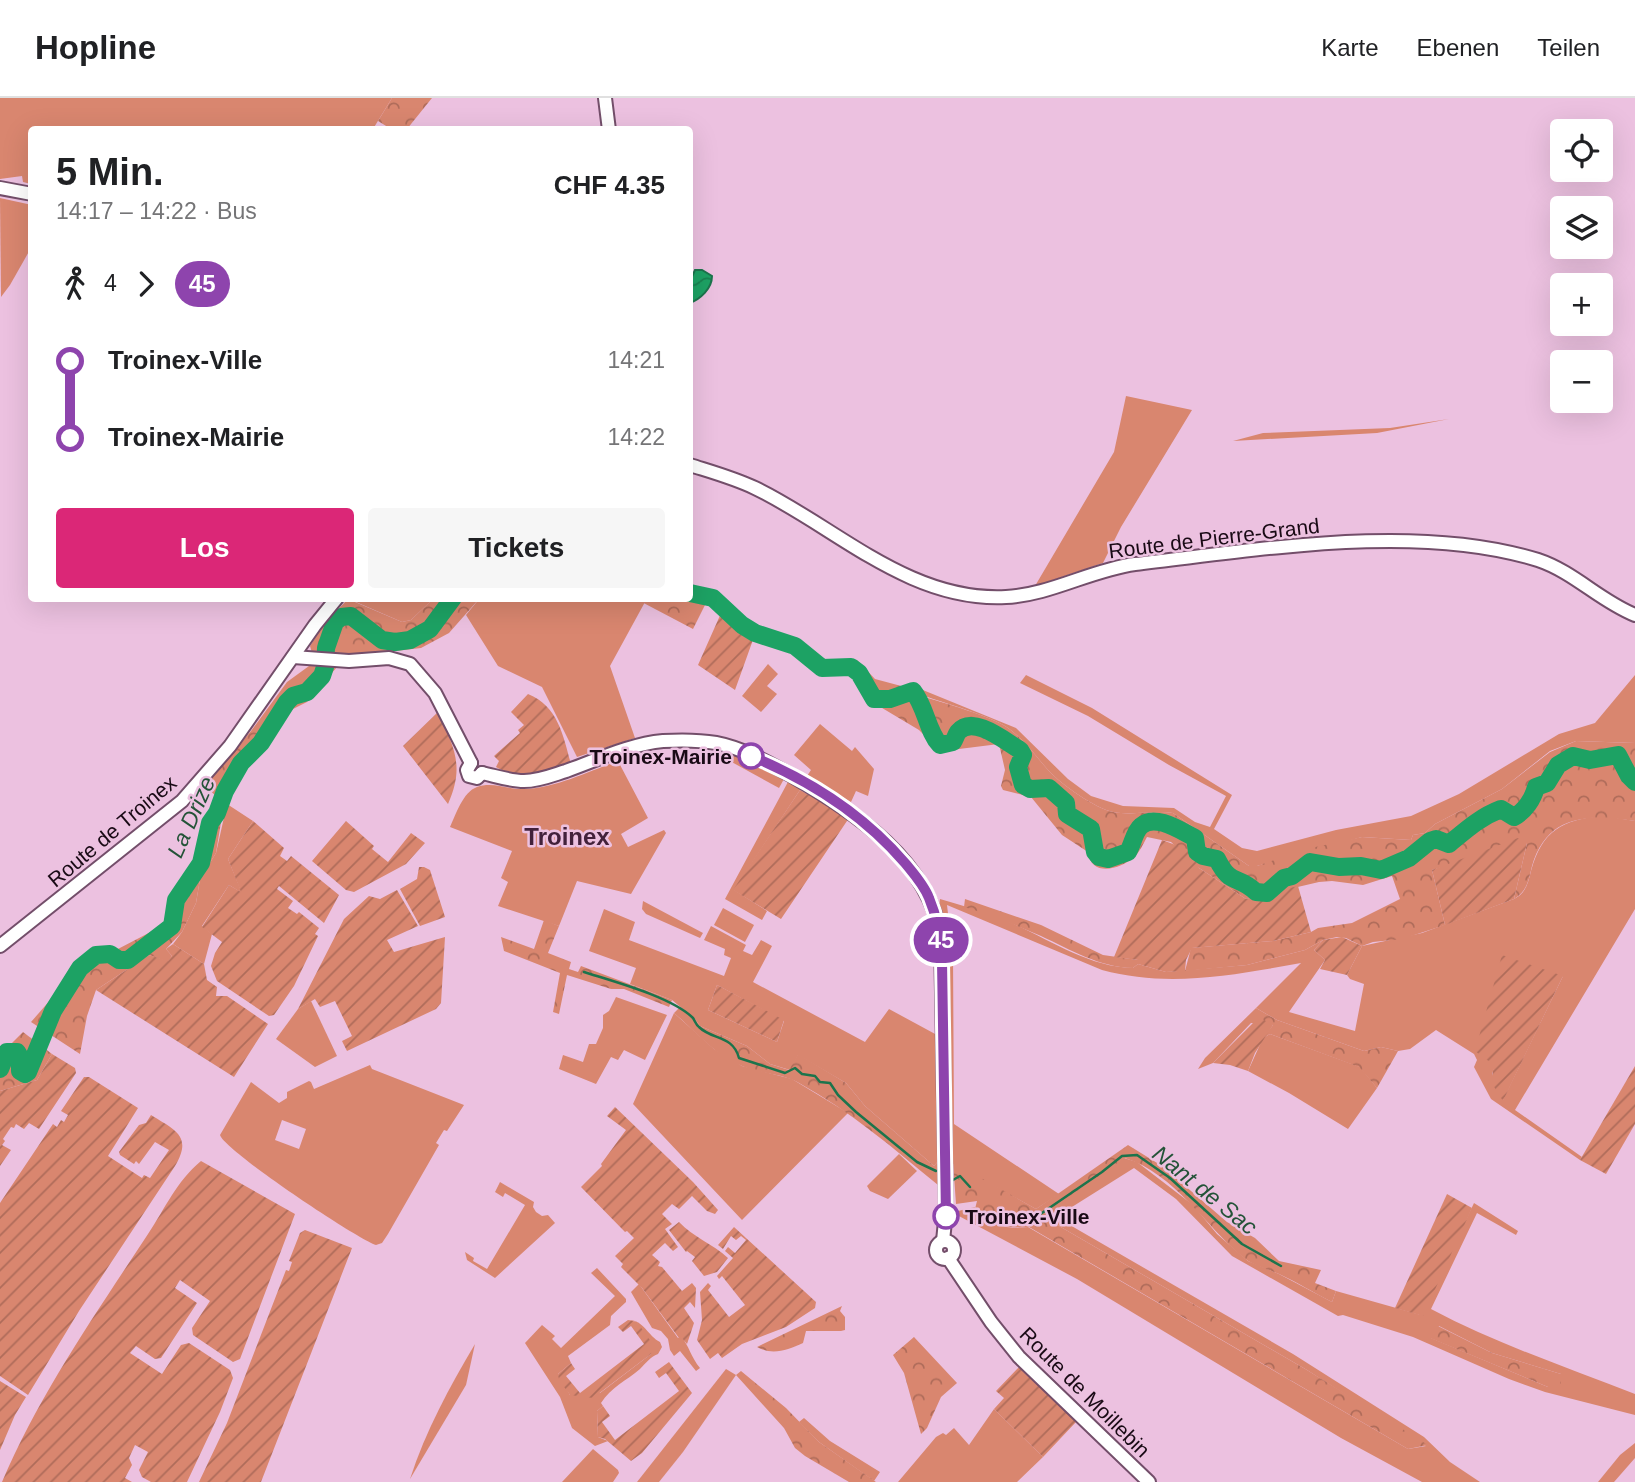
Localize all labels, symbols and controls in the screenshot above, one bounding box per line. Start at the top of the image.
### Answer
text: Hopline [35,29,156,66]
text: Karte [1321,34,1379,61]
text: Ebenen [1417,34,1499,61]
text: Teilen [1537,34,1600,61]
map controls [1550,119,1613,413]
button: locate [1550,119,1613,182]
text: 5 Min. [56,151,164,193]
text: CHF 4.35 [554,170,665,200]
button: layers [1550,196,1613,259]
text: 14:17 – 14:22 · Bus [56,198,257,224]
icon: walk [56,265,94,303]
icon: forward [127,265,165,303]
text: 4 [104,270,117,296]
text: 45 [189,270,216,297]
button: + [1550,273,1613,336]
text: Troinex-Ville [108,345,262,375]
text: 14:21 [607,347,665,373]
button: − [1550,350,1613,413]
text: Troinex-Mairie [108,422,284,452]
text: 14:22 [607,424,665,450]
button: Los [56,508,354,588]
button: Tickets [368,508,665,588]
street label: Route de Pierre-Grand [1107,514,1321,562]
marker: Troinex-Mairie [738,743,764,769]
place label: Troinex-Mairie [590,745,732,768]
street label: Route de Troinex [43,770,181,891]
water label: La Drize [162,773,220,861]
district label: Troinex [524,823,610,850]
line badge: 45 [909,917,972,963]
text: 45 [928,926,954,953]
water label: Nant de Sac [1148,1140,1263,1240]
marker: Troinex-Ville [933,1203,959,1229]
place label: Troinex-Ville [965,1205,1090,1228]
street label: Route de Moillebin [1015,1322,1155,1462]

